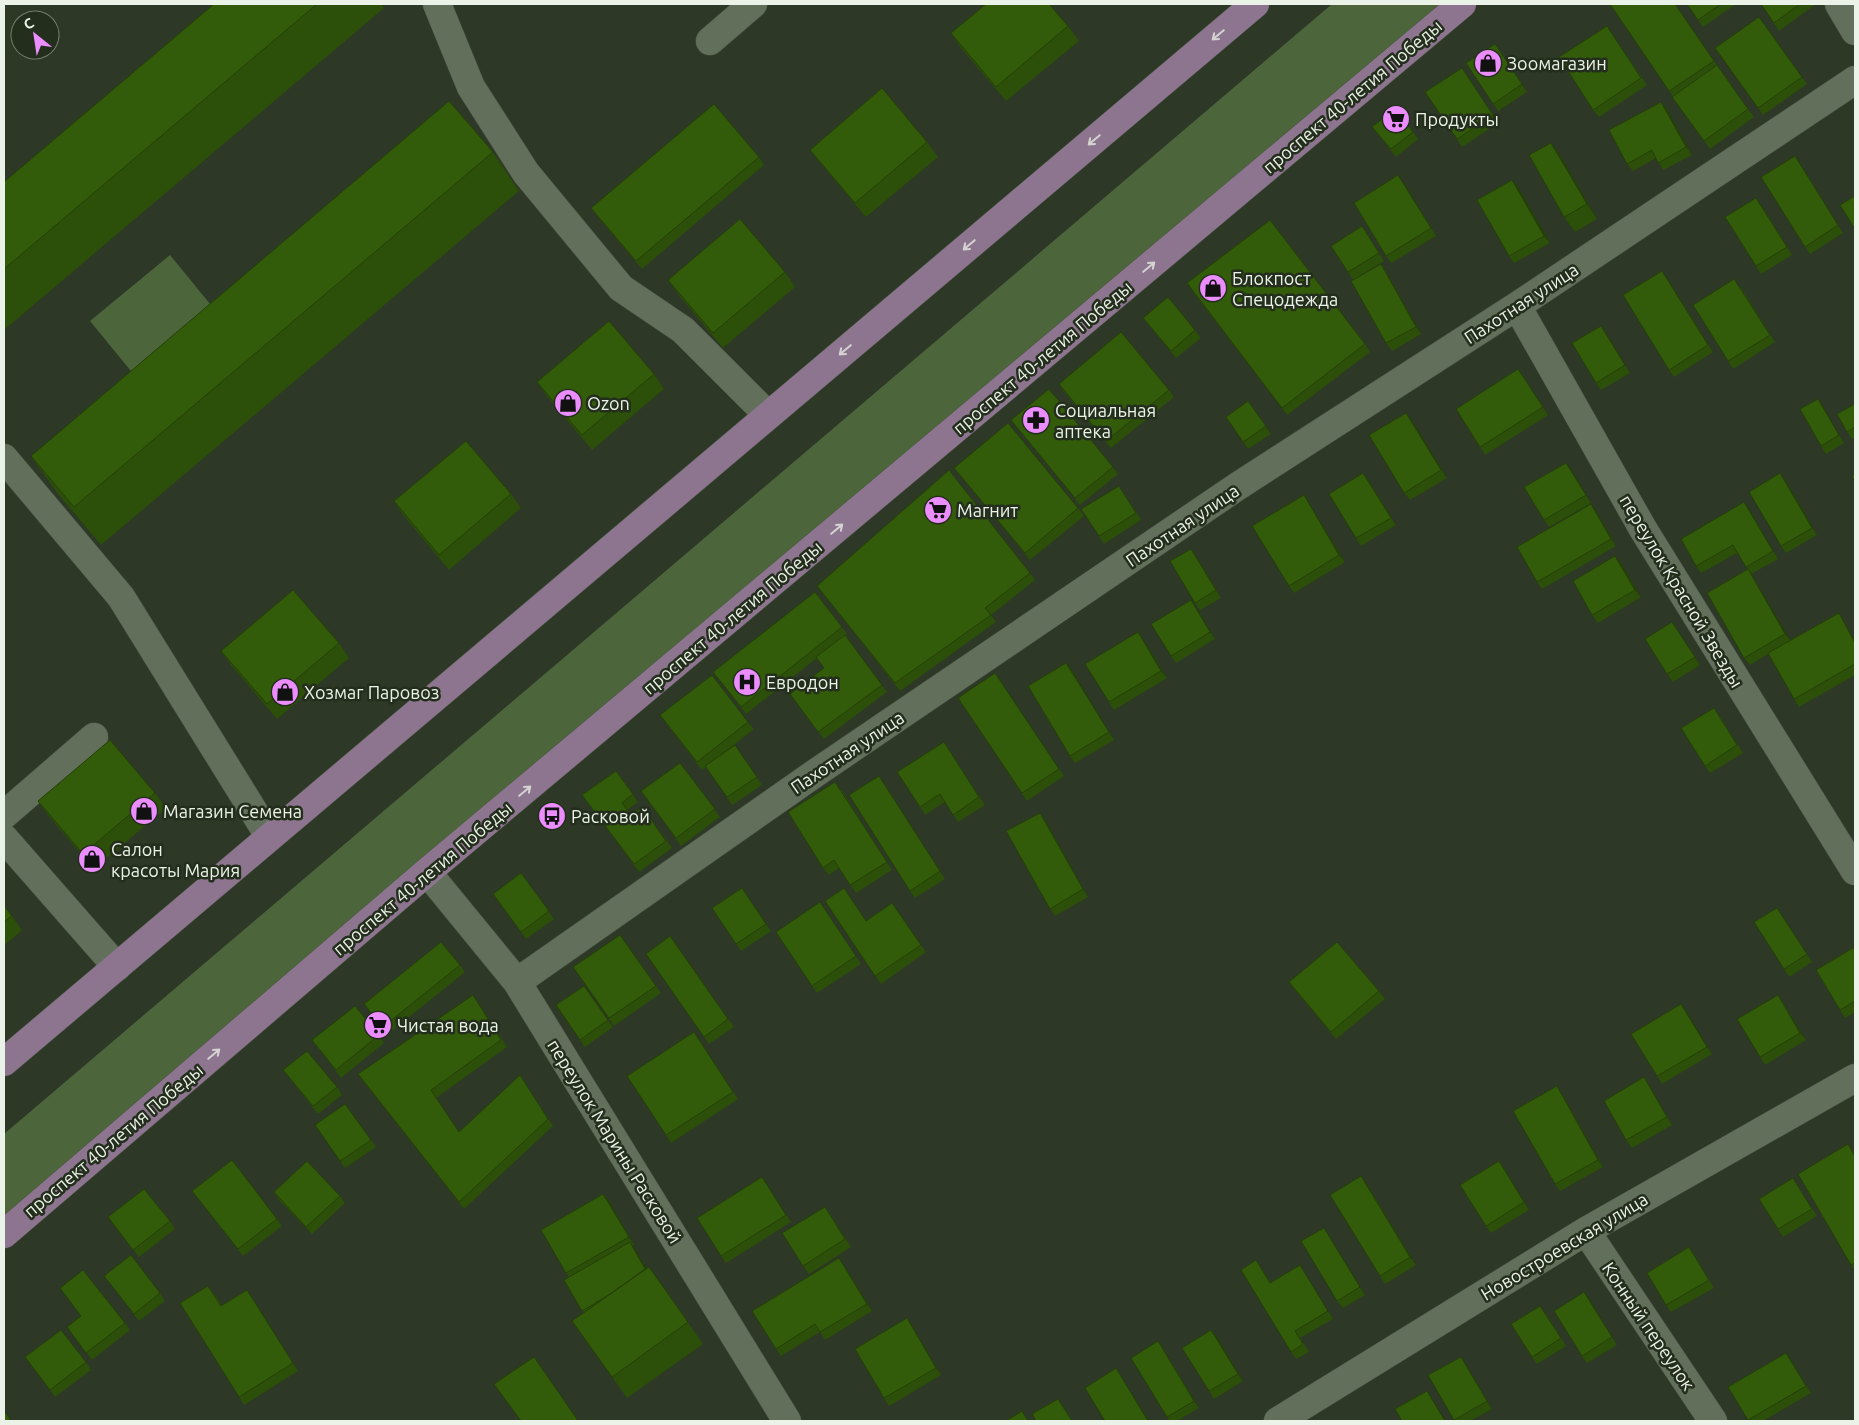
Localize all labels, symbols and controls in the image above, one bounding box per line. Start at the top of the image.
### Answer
north arrow [10,10,60,60]
text: С [21,15,36,33]
street label: проспект 40-летия Победы [1259,15,1445,177]
one-way arrow [1211,30,1224,41]
shop icon: Зоомагазин [1473,48,1503,78]
place label: Зоомагазин [1507,53,1607,73]
supermarket icon: Продукты [1381,104,1411,134]
place label: Продукты [1415,109,1499,129]
one-way arrow [1087,134,1100,146]
one-way arrow [963,239,976,251]
street label: Пахотная улица [1460,259,1582,347]
one-way arrow [1142,261,1155,272]
place label: Блокпост Спецодежда [1232,268,1338,309]
shop icon: Блокпост Спецодежда [1198,273,1228,303]
street label: проспект 40-летия Победы [949,276,1135,438]
one-way arrow [839,344,852,355]
shop icon: Ozon [553,388,583,418]
place label: Ozon [587,393,630,413]
place label: Социальная аптека [1055,400,1156,441]
pharmacy icon: Социальная аптека [1021,405,1051,435]
street label: Пахотная улица [1122,480,1242,570]
street label: переулок Красной Звезды [1617,491,1747,691]
supermarket icon: Магнит [923,495,953,525]
place label: Магнит [957,500,1018,520]
one-way arrow [830,523,843,534]
street label: проспект 40-летия Победы [639,536,825,698]
hospital icon: Евродон [732,667,762,697]
place label: Евродон [766,672,839,692]
shop icon: Хозмаг Паровоз [270,677,300,707]
place label: Хозмаг Паровоз [304,682,439,702]
street label: Пахотная улица [787,707,907,797]
one-way arrow [518,785,531,796]
shop icon: Магазин Семена [129,796,159,826]
street label: проспект 40-летия Победы [329,797,515,959]
place label: Магазин Семена [163,801,302,821]
bus stop icon: Расковой [537,801,567,831]
place label: Расковой [571,806,650,826]
place label: Салон красоты Мария [111,839,240,880]
shop icon: Салон красоты Мария [77,844,107,874]
supermarket icon: Чистая вода [363,1010,393,1040]
place label: Чистая вода [397,1015,499,1035]
street label: переулок Марины Расковой [544,1035,686,1247]
one-way arrow [207,1048,220,1060]
street label: проспект 40-летия Победы [20,1059,206,1221]
street label: Новостроевская улица [1477,1188,1651,1304]
street label: Конный переулок [1599,1258,1699,1394]

